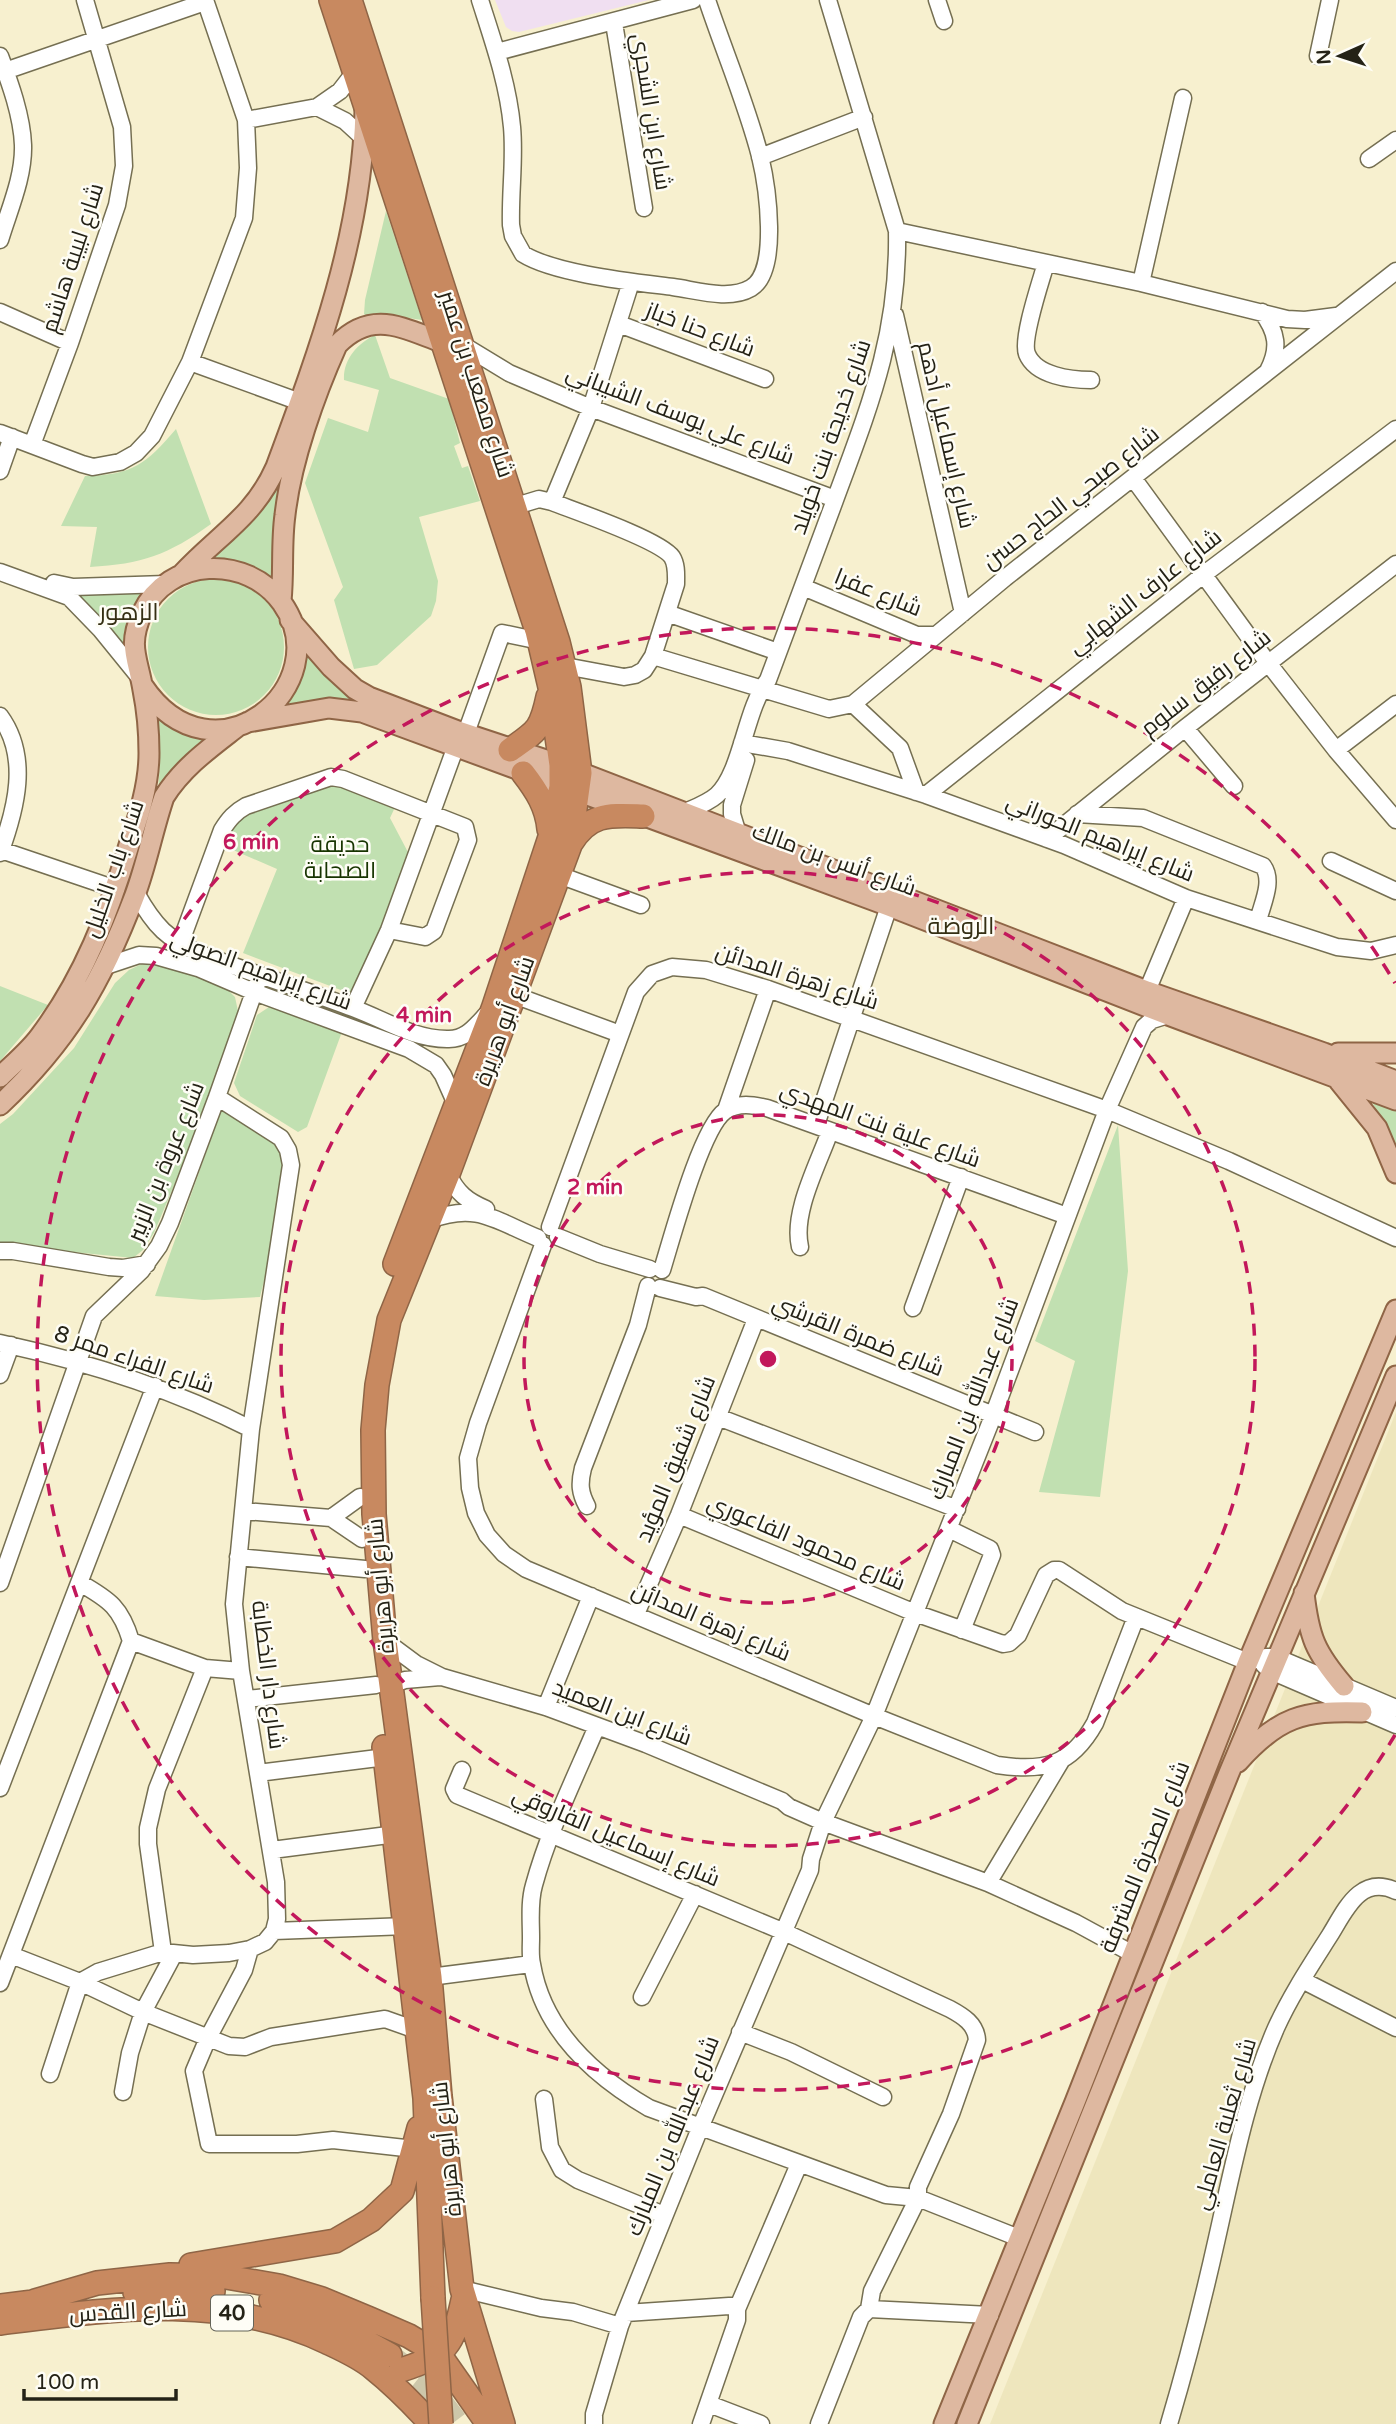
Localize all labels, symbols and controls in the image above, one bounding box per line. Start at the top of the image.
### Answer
north arrow [1305,21,1375,91]
street label: شارع ابن الشجري [622,31,677,193]
text: N [1313,49,1335,65]
street label: شارع لبيبة هاشم [36,180,111,337]
street label: شارع مصعب بن عمير [431,285,519,482]
street label: شارع حنا خباز [639,296,759,365]
street label: شارع خديجة بنت خويلد [785,336,878,538]
street label: شارع إسماعيل أدهم [910,338,983,532]
street label: شارع علي يوسف الشيباني [561,359,798,474]
street label: شارع صبحي الحاج حسن [977,420,1167,578]
street label: شارع عارف الشهابي [1063,523,1229,663]
street label: شارع عفرا [830,563,926,624]
district label: الزهور [97,598,159,627]
street label: شارع رفيق سلوم [1135,623,1277,743]
street label: شارع إبراهيم الحوراني [1001,787,1198,891]
street label: شارع باب الخليل [77,796,152,942]
street label: شارع أنس بن مالك [748,815,920,904]
text: 6 min [223,830,279,855]
park label: حديقة الصحابة [304,831,376,885]
district label: الروضة [928,912,994,941]
street label: شارع إبراهيم الصولي [165,925,356,1020]
street label: شارع زهرة المدائن [712,937,882,1018]
street label: شارع أبو هريرة [467,952,542,1090]
text: 4 min [396,1003,452,1028]
street label: شارع علية بنت المهدي [775,1076,984,1177]
street label: شارع عروة بن الزبير [120,1078,212,1248]
text: 2 min [567,1175,623,1200]
street label: شارع ضمرة القرشي [767,1289,948,1385]
street label: شارع عبدالله بن المبارك [921,1294,1026,1504]
street label: شارع الفراء ممر 8 [50,1320,217,1401]
centre of rings [756,1347,780,1371]
street label: شارع شفيق المؤيد [630,1372,723,1547]
street label: شارع محمود الفاعوري [701,1489,909,1600]
street label: شارع أبو هريرة [359,1517,402,1655]
street label: شارع زهرة المدائن [627,1576,795,1669]
street label: شارع دار الخطابة [244,1599,291,1751]
street label: شارع ابن العميد [548,1674,695,1753]
street label: شارع الصخرة المشرفة [1094,1757,1197,1957]
street label: شارع إسماعيل الفاروقي [507,1781,724,1896]
street label: شارع عبدالله بن المبارك [618,2031,727,2241]
street label: شارع ثعلبة العاملي [1187,2035,1266,2214]
street label: شارع أبو هريرة [424,2080,469,2218]
street label: شارع القدس [68,2295,188,2330]
road number: 40 [211,2296,253,2330]
scale bar [24,2358,177,2402]
text: 100 m [35,2370,99,2395]

